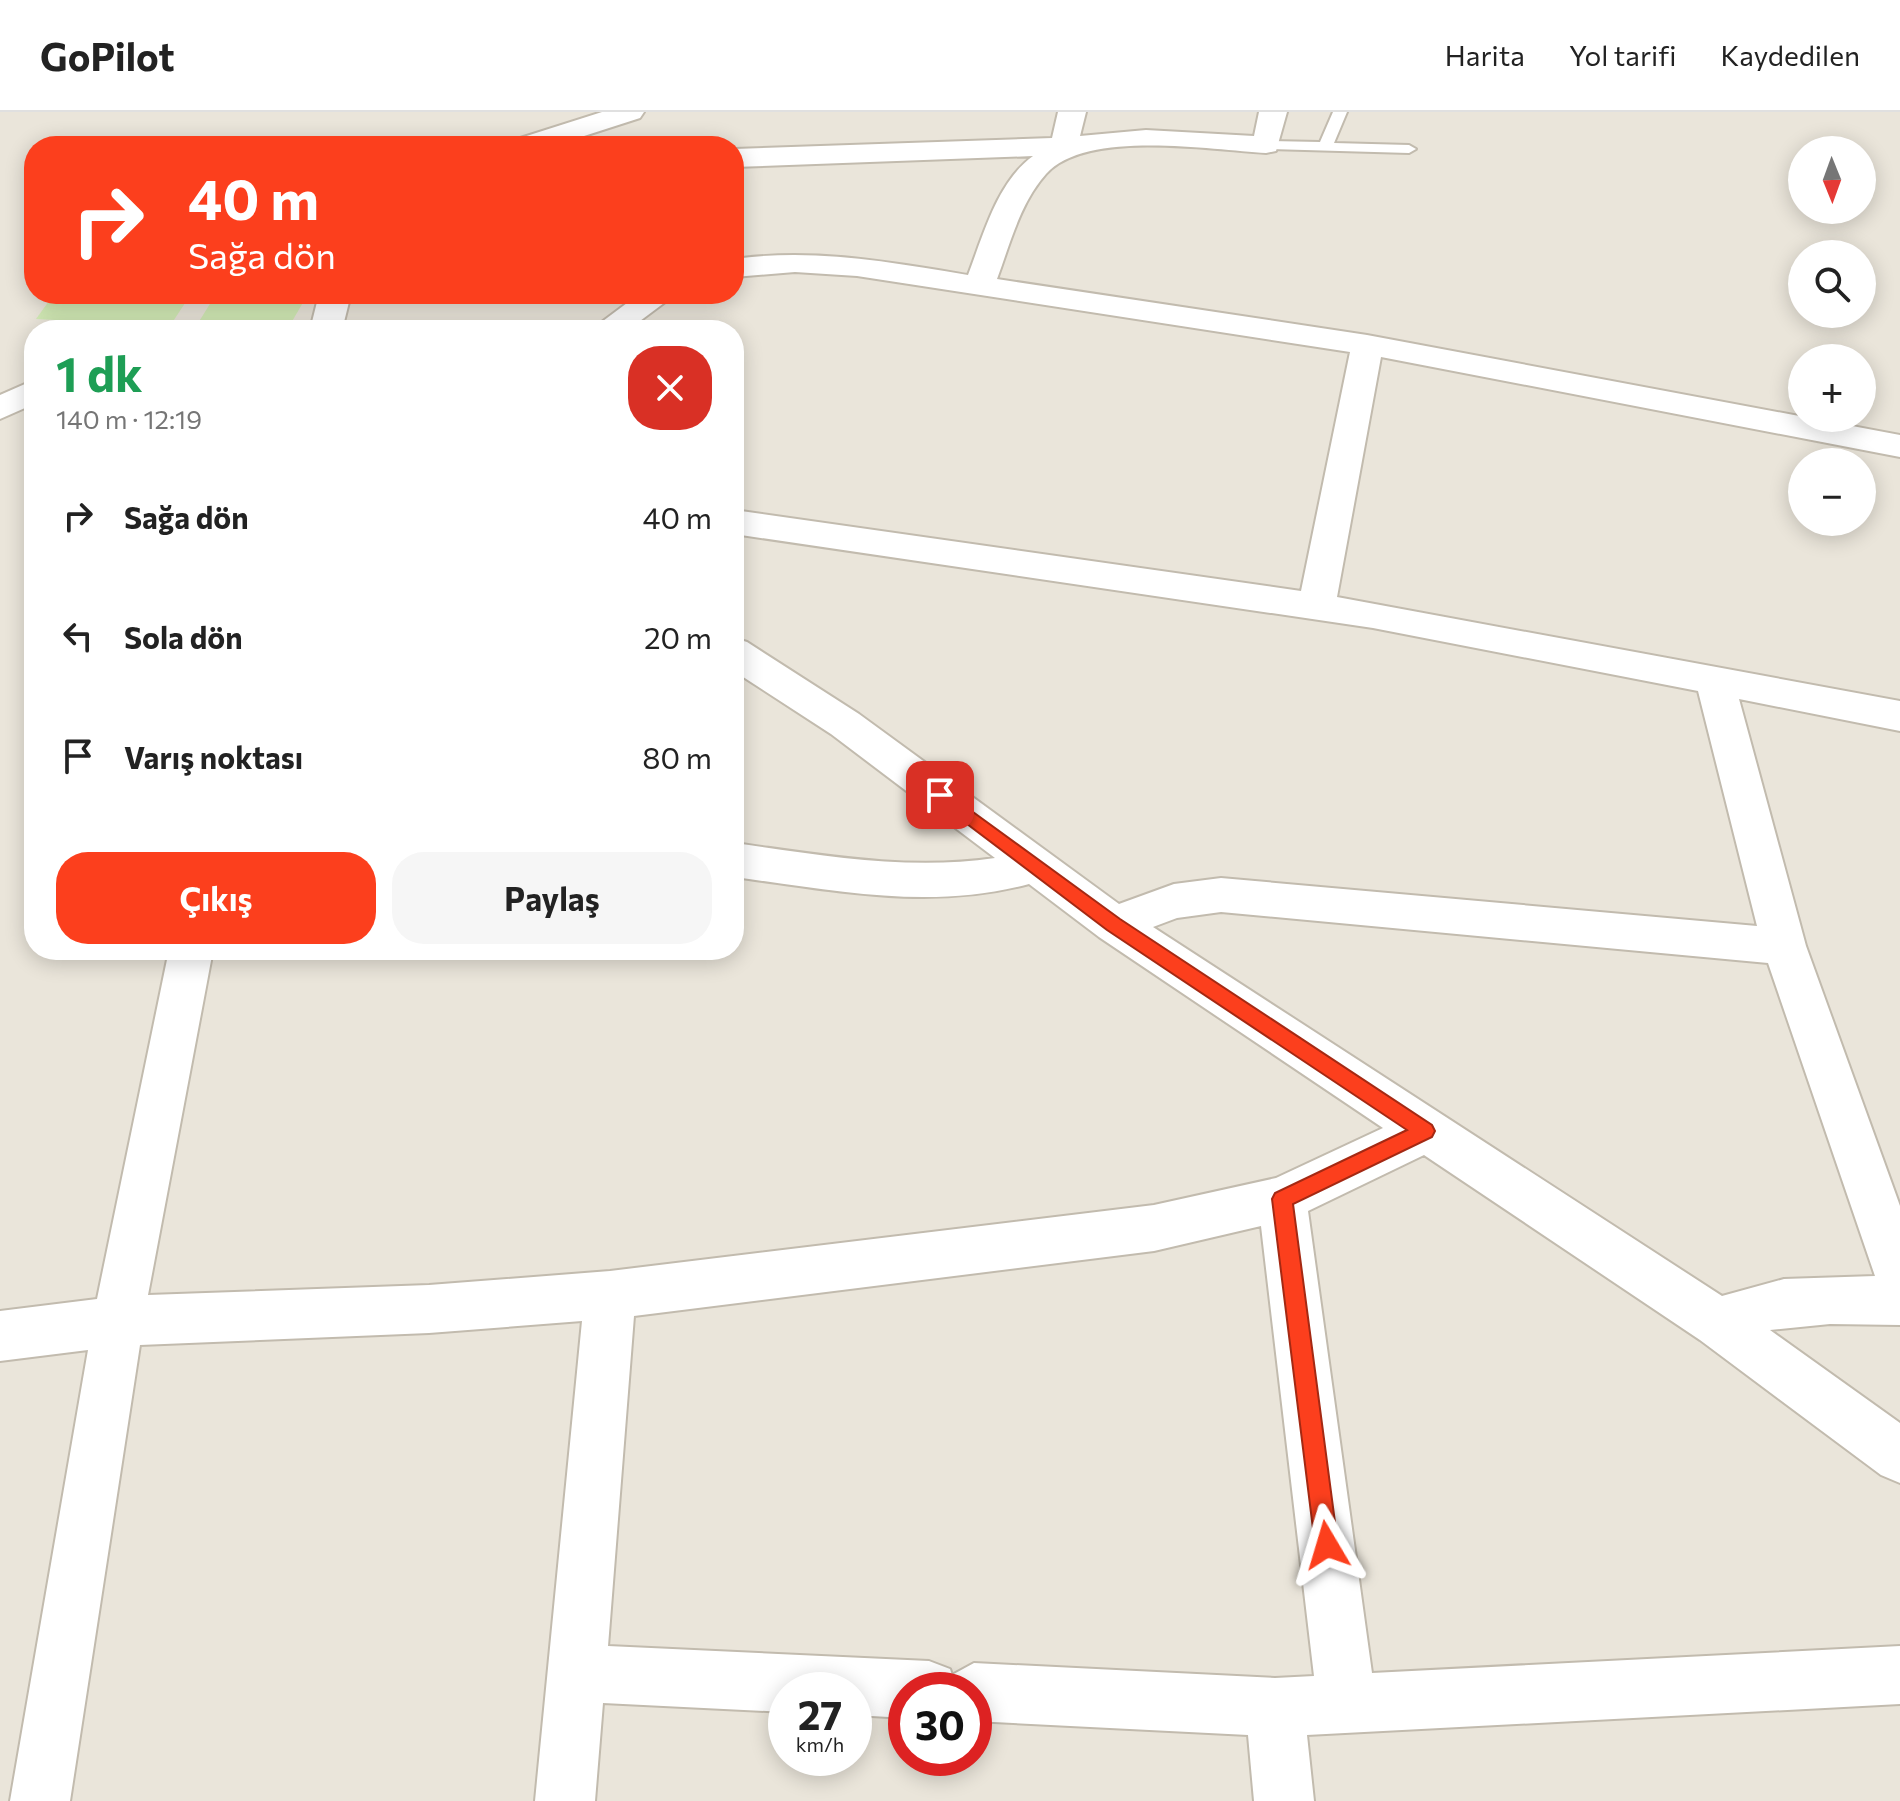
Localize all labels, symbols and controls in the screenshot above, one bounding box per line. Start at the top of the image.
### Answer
text: GoPilot [40,32,175,79]
text: Harita [1445,38,1525,72]
text: Yol tarifi [1569,38,1677,72]
text: Kaydedilen [1721,38,1860,72]
north arrow [1788,136,1876,224]
map controls [1788,136,1876,536]
text: 40 m [188,163,319,232]
icon: right [56,168,160,272]
text: Sağa dön [188,232,336,276]
button: search [1788,240,1876,328]
text: 1 dk [56,343,143,402]
button: + [1788,344,1876,432]
button: close [628,346,712,430]
text: 140 m · 12:19 [56,403,202,434]
button: − [1788,448,1876,536]
icon: right [56,494,100,538]
text: Sağa dön [124,498,249,535]
text: 40 m [643,498,712,535]
icon: left [56,614,100,658]
text: Sola dön [124,618,243,655]
text: 20 m [644,618,712,655]
icon: arrive [56,734,100,778]
text: Varış noktası [124,738,303,775]
text: 80 m [642,738,712,775]
pin [906,761,974,829]
icon: arrive [918,773,962,817]
button: Çıkış [56,852,376,944]
button: Paylaş [392,852,712,944]
position arrow [1285,1503,1369,1587]
speed limit sign: 30 [888,1672,992,1776]
text: 27 [798,1689,842,1738]
text: km/h [796,1732,844,1756]

